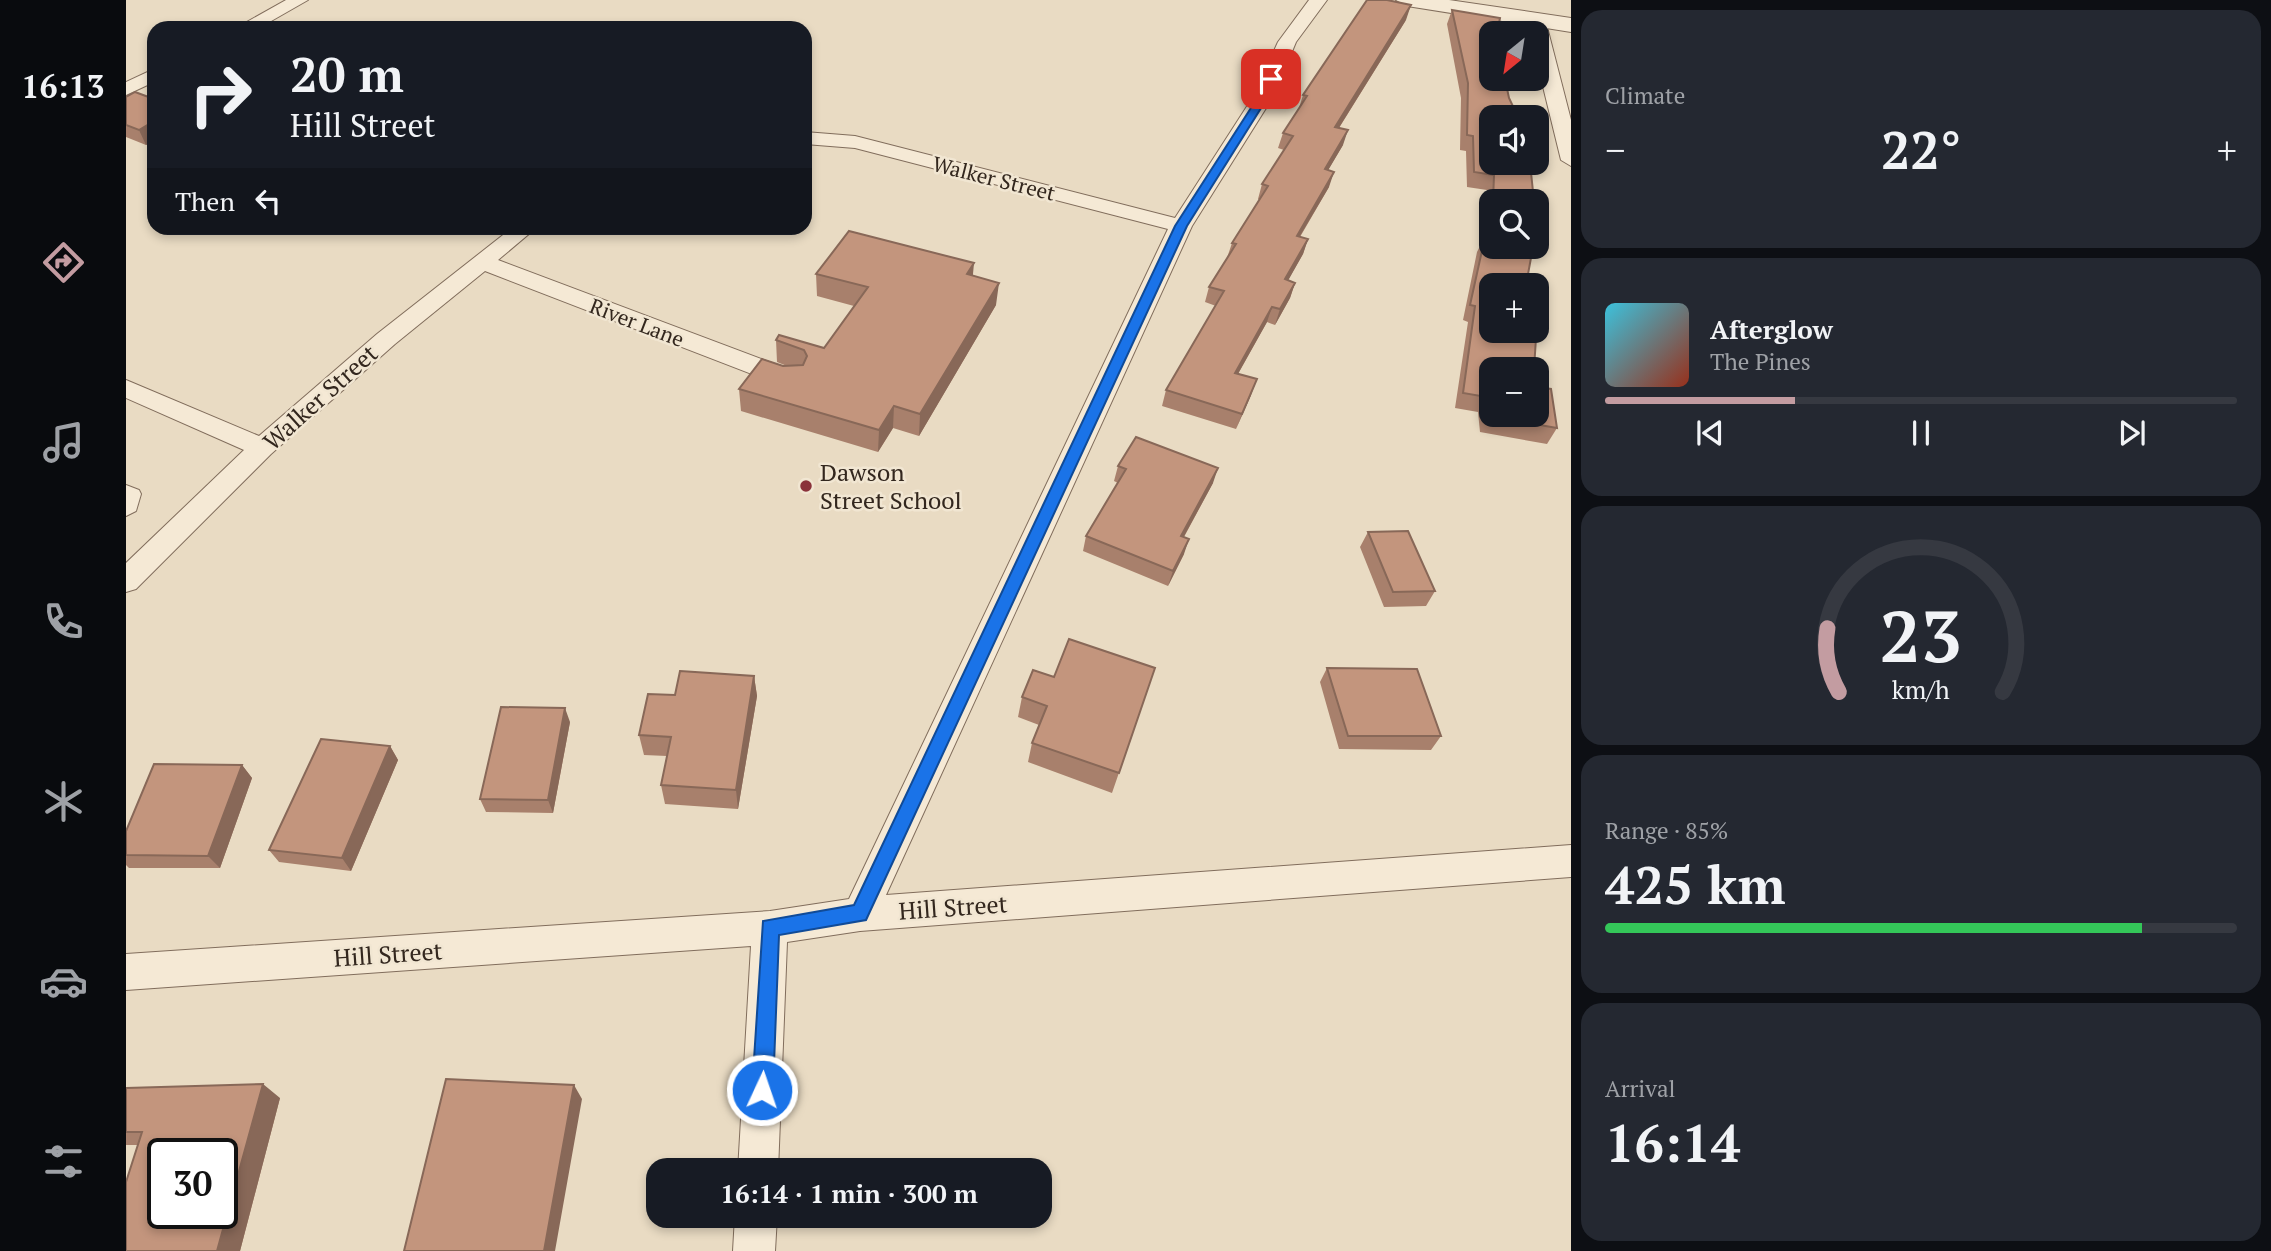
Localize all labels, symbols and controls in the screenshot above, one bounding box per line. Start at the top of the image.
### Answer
north arrow [1479,21,1549,91]
map controls [1479,21,1549,427]
text: 20 m [290,41,404,106]
icon: right [175,49,266,140]
pin [1241,49,1301,109]
icon: arrive [1252,60,1290,98]
text: 16:13 [21,65,105,107]
text: Climate [1605,80,1685,111]
text: Hill Street [290,104,435,146]
button: sound [1479,105,1549,175]
text: 22° [1881,115,1961,184]
text: − [1605,125,1625,175]
text: + [2217,125,2237,175]
street label: Walker Street [930,149,1058,207]
icon: left [249,182,287,220]
text: Then [175,184,235,218]
button: search [1479,189,1549,259]
icon: directions [39,238,88,287]
button: + [1479,273,1549,343]
street label: River Lane [586,291,688,353]
text: Afterglow [1710,312,1833,346]
street label: Walker Street [256,337,384,457]
text: The Pines [1710,346,1811,377]
button: − [1479,357,1549,427]
icon: previous [1691,414,1729,452]
icon: pause [1902,414,1940,452]
icon: next [2113,414,2151,452]
icon: music [39,418,88,467]
place label: Dawson Street School [820,456,962,516]
marker: Dawson Street School [798,478,814,494]
text: 23 [1880,586,1962,683]
icon: phone [39,597,88,646]
text: km/h [1892,672,1950,705]
icon: climate [39,777,88,826]
text: Range · 85% [1605,815,1728,846]
text: 425 km [1605,850,1786,919]
street label: Hill Street [898,887,1009,927]
street label: Hill Street [333,934,444,974]
icon: car [39,957,88,1006]
position arrow [725,1053,799,1127]
text: Arrival [1605,1073,1676,1104]
text: 16:14 [1605,1108,1740,1177]
icon: filters [39,1137,88,1186]
speed limit sign: 30 [147,1138,238,1229]
text: 16:14 · 1 min · 300 m [720,1176,978,1210]

